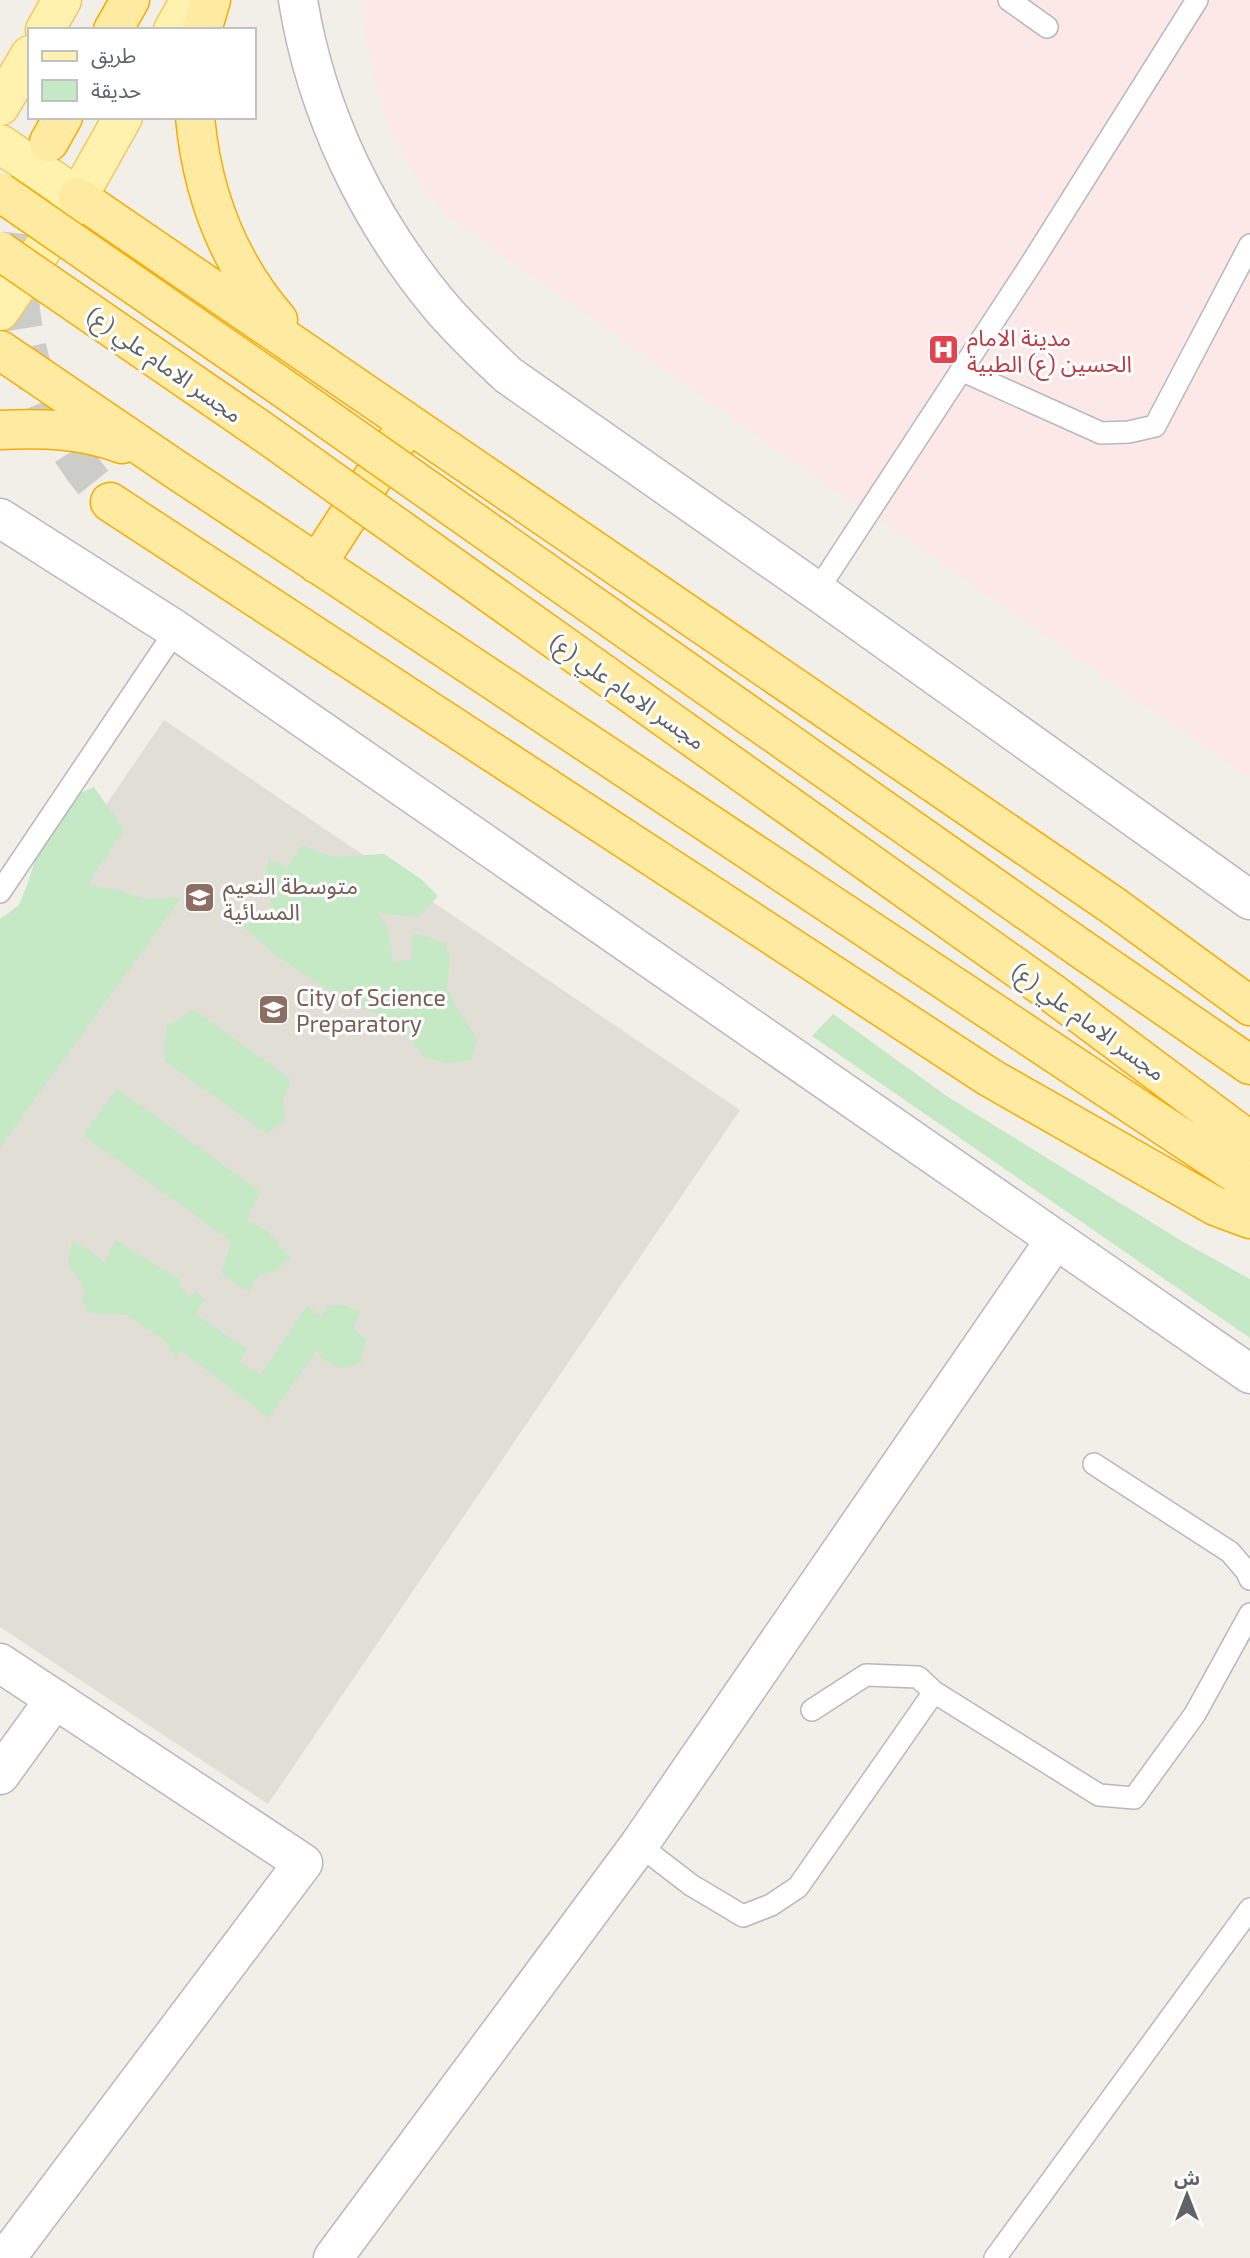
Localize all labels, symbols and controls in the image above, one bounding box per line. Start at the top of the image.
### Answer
legend [28,28,256,119]
text: طريق [91,42,136,69]
text: حديقة [91,77,141,102]
street label: مجسر الامام علي (ع) [79,300,248,432]
place label: مدينة الامام الحسين (ع) الطبية [967,323,1132,381]
hospital icon: مدينة الامام الحسين (ع) الطبية [927,333,961,367]
street label: مجسر الامام علي (ع) [542,627,711,759]
place label: متوسطة النعيم المسائية [223,871,358,925]
school or university icon: متوسطة النعيم المسائية [183,881,217,915]
street label: مجسر الامام علي (ع) [1004,956,1171,1090]
place label: City of Science Preparatory [296,983,446,1037]
school or university icon: City of Science Preparatory [256,993,290,1027]
north arrow [1152,2160,1222,2230]
text: ش [1174,2166,1200,2189]

